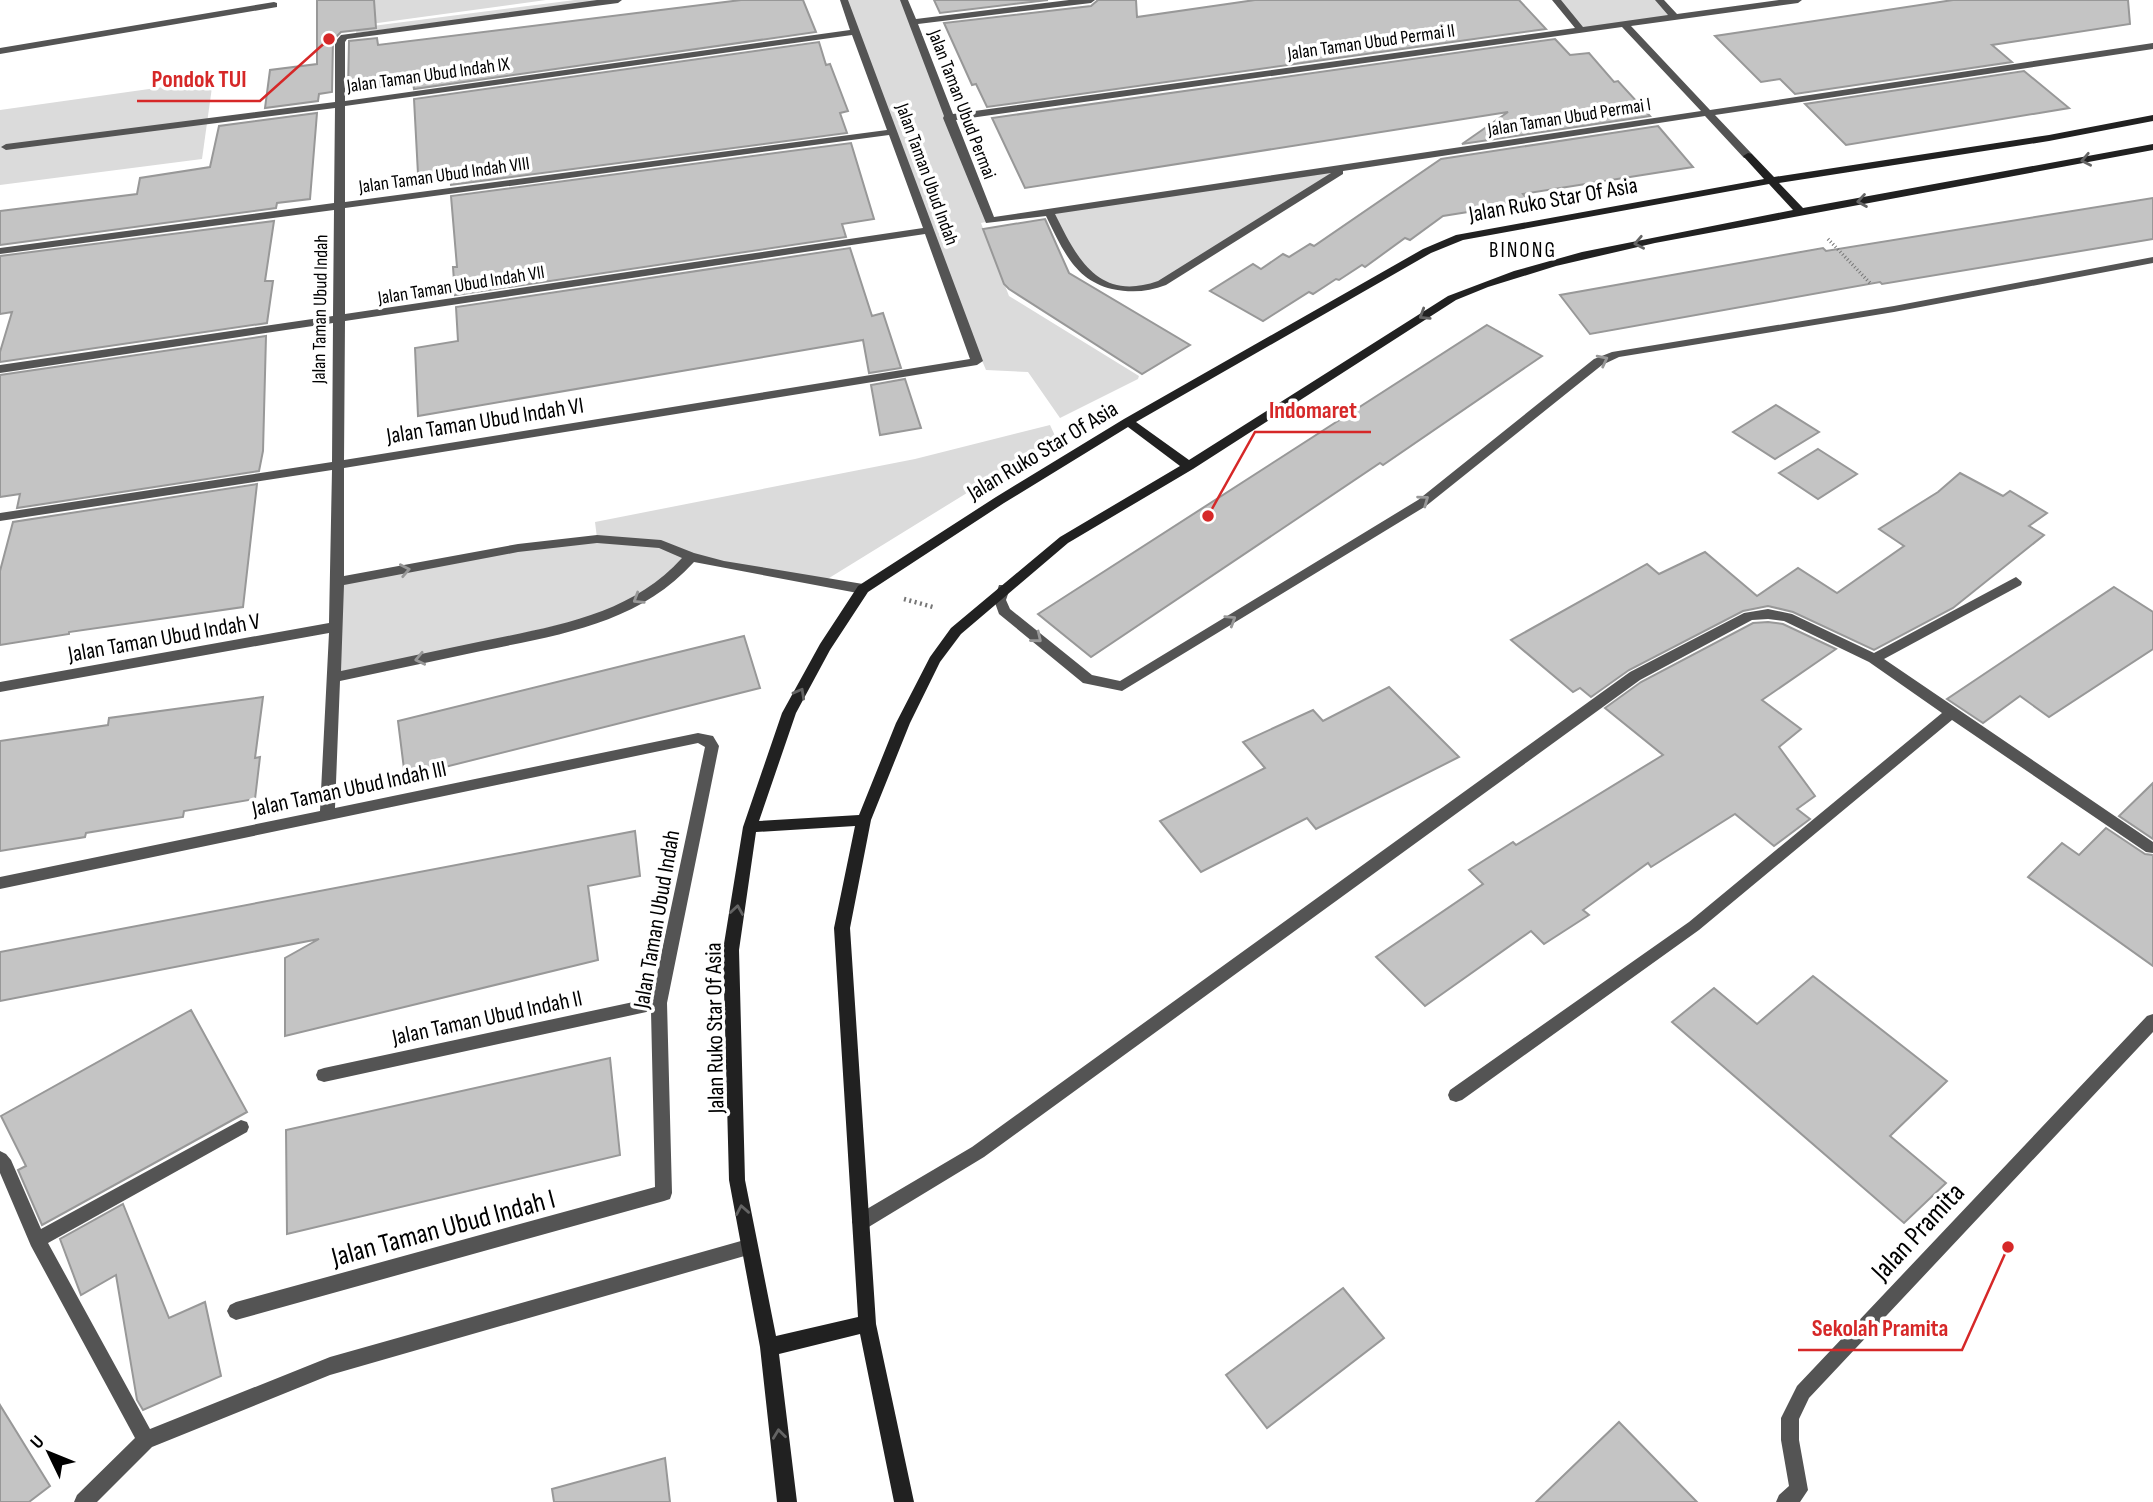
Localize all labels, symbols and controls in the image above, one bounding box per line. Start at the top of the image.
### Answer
street label: Jalan Taman Ubud Permai II [1285,19,1456,66]
street label: Jalan Taman Ubud Permai [922,26,1001,182]
street label: Jalan Taman Ubud Indah IX [344,53,511,98]
callout: Pondok TUI [137,56,260,101]
text: Pondok TUI [151,65,247,94]
street label: Jalan Taman Ubud Permai I [1485,93,1652,142]
street label: Jalan Taman Ubud Indah [890,100,963,249]
street label: Jalan Taman Ubud Indah VIII [356,152,531,199]
one-way arrow [2080,152,2092,167]
street label: Jalan Ruko Star Of Asia [1466,171,1640,229]
one-way arrow [1856,193,1868,208]
street label: Jalan Taman Ubud Indah [308,234,333,385]
one-way arrow [1633,234,1645,249]
district label: BINONG [1489,238,1557,263]
street label: Jalan Taman Ubud Indah VII [375,261,546,310]
one-way arrow [1419,307,1432,320]
one-way arrow [1596,355,1609,369]
callout: Indomaret [1255,387,1371,432]
street label: Jalan Taman Ubud Indah VI [384,392,586,451]
street label: Jalan Ruko Star Of Asia [961,395,1123,507]
text: Indomaret [1269,396,1357,425]
one-way arrow [1416,496,1429,508]
one-way arrow [399,563,411,578]
one-way arrow [633,591,646,604]
street label: Jalan Taman Ubud Indah V [65,607,263,669]
one-way arrow [1224,616,1237,629]
one-way arrow [1030,629,1042,642]
one-way arrow [414,651,426,666]
one-way arrow [792,688,805,700]
street label: Jalan Taman Ubud Indah III [248,755,449,823]
street label: Jalan Taman Ubud Indah [627,828,686,1012]
one-way arrow [729,904,744,916]
street label: Jalan Ruko Star Of Asia [700,942,731,1115]
street label: Jalan Taman Ubud Indah II [389,984,585,1052]
street label: Jalan Pramita [1864,1176,1972,1288]
street label: Jalan Taman Ubud Indah I [327,1183,559,1274]
one-way arrow [735,1204,750,1216]
callout: Sekolah Pramita [1798,1305,1962,1350]
text: Sekolah Pramita [1812,1314,1948,1343]
north arrow [14,1418,84,1488]
one-way arrow [772,1428,787,1440]
text: U [26,1431,49,1454]

